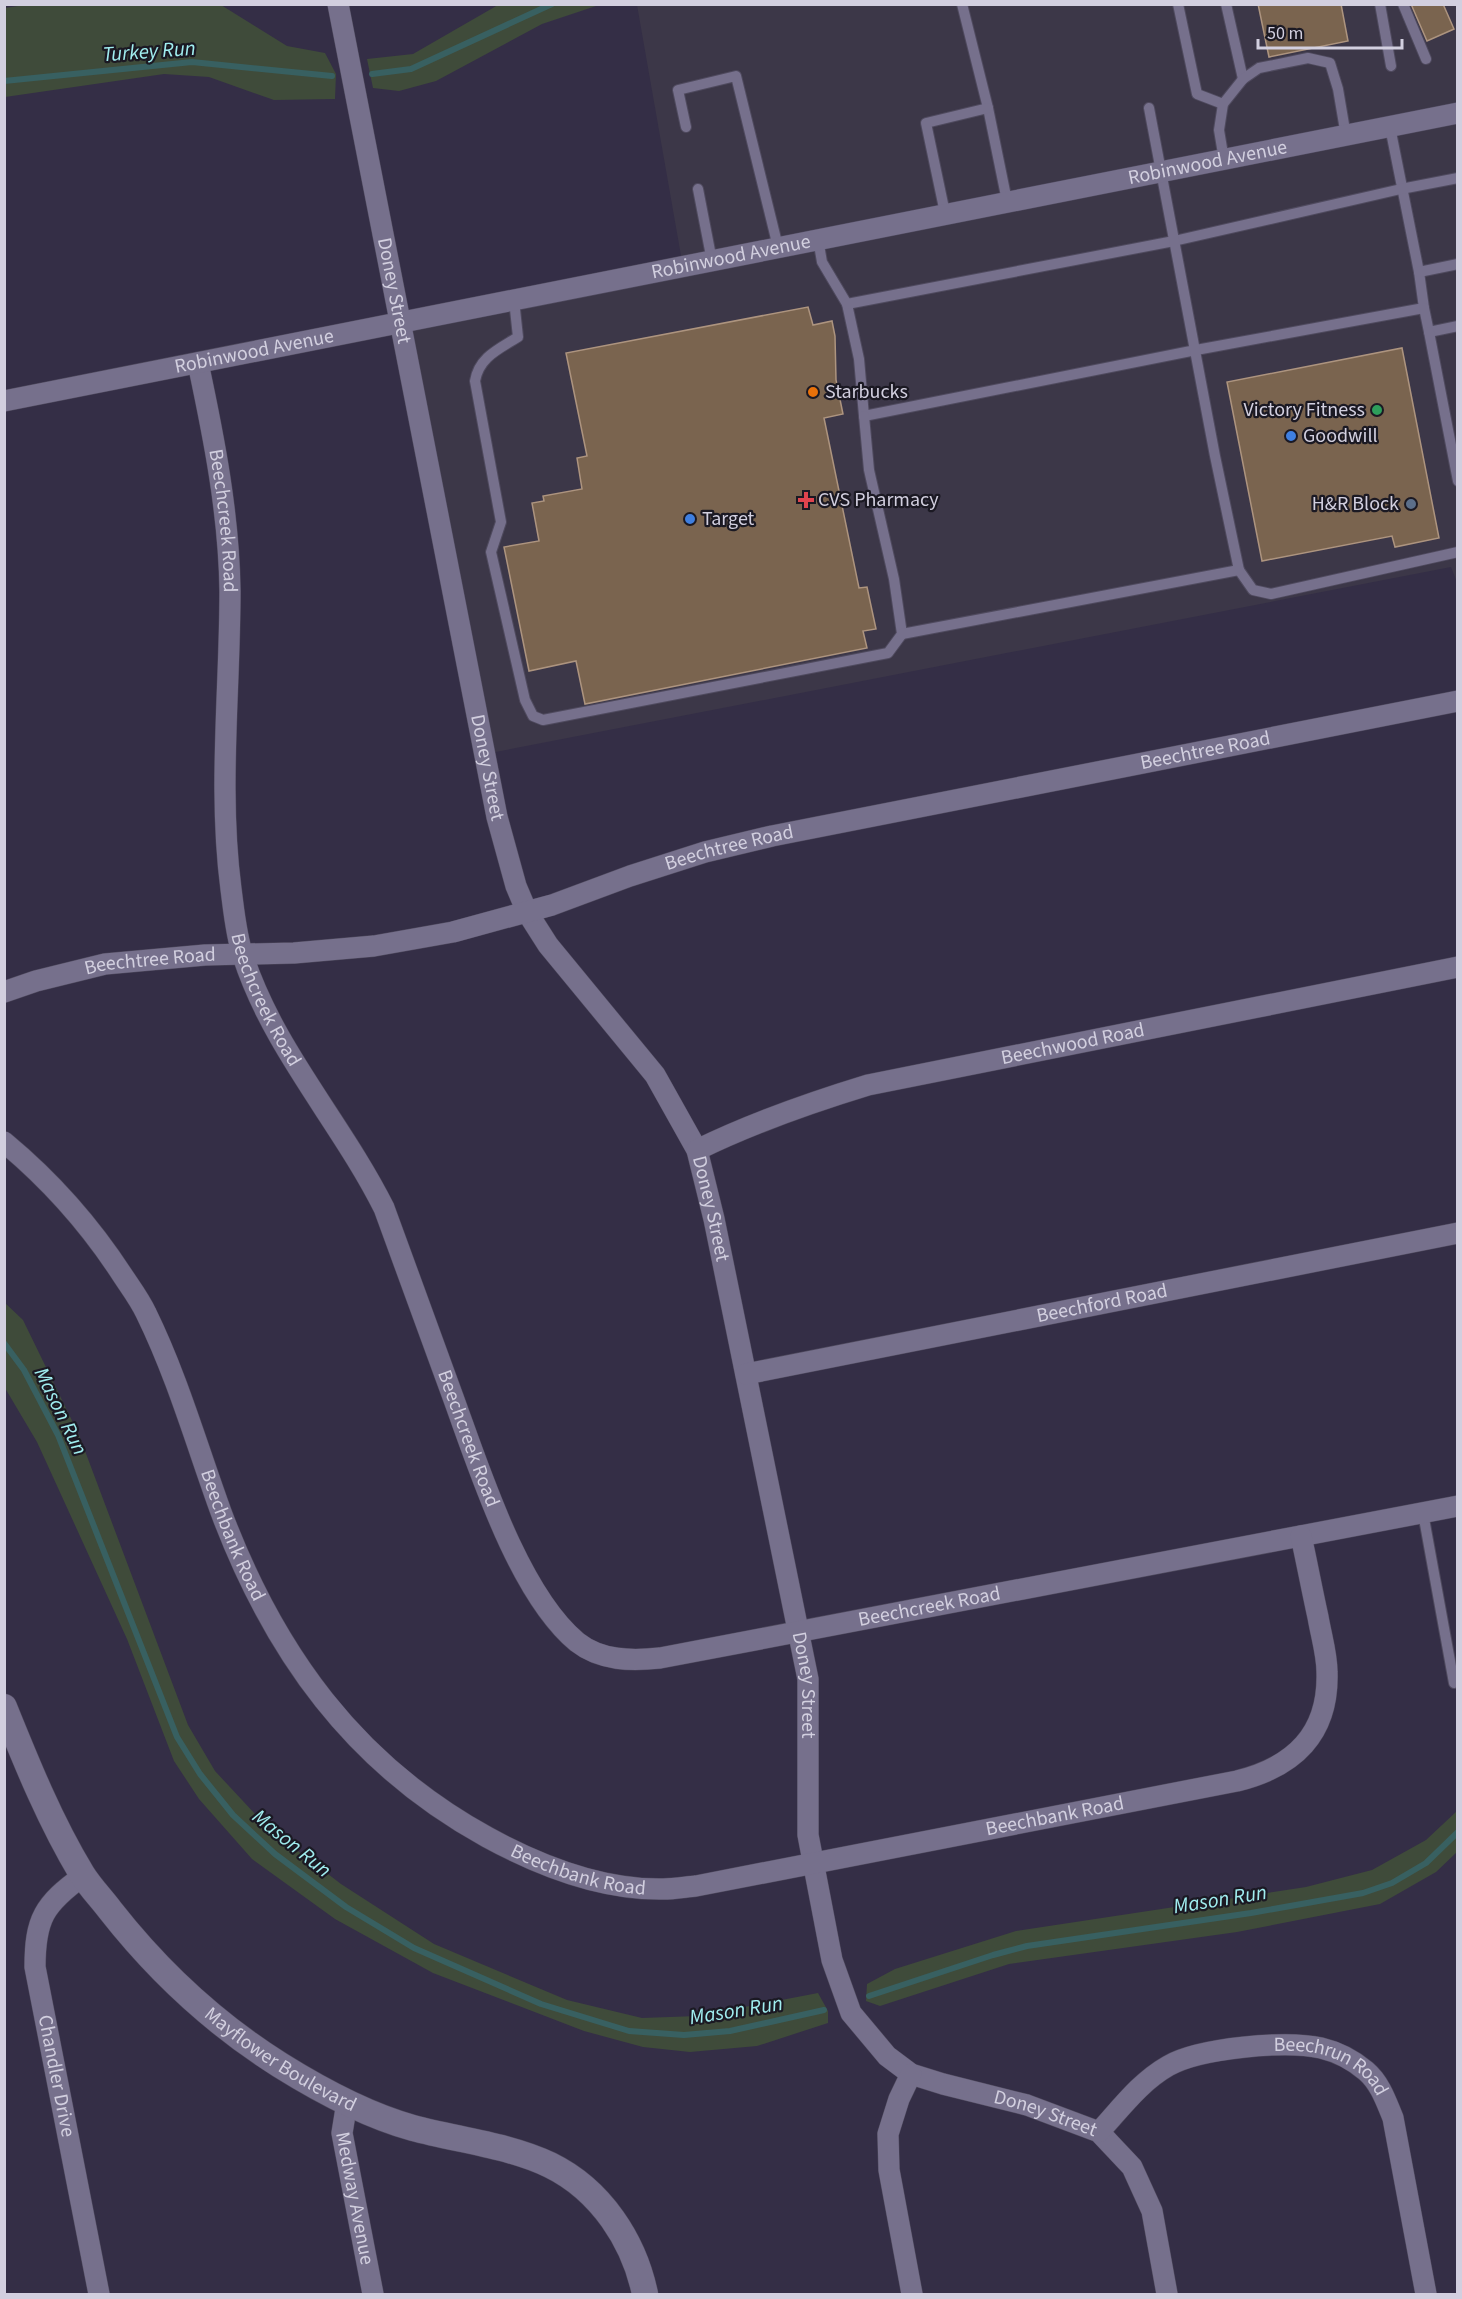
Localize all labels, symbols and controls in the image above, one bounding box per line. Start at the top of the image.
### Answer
scale bar [1258,12,1402,50]
text: 50 m [1267,21,1303,46]
water label: Turkey Run [101,33,197,69]
street label: Robinwood Avenue [1126,133,1290,192]
street label: Robinwood Avenue [649,228,813,286]
street label: Doney Street [370,235,418,346]
street label: Robinwood Avenue [172,322,336,381]
place label: Starbucks [825,378,908,406]
marker: Starbucks [806,385,820,399]
place label: Victory Fitness [1244,396,1365,424]
marker: Victory Fitness [1370,403,1384,417]
place label: Goodwill [1303,422,1378,450]
marker: Goodwill [1284,429,1298,443]
street label: Beechcreek Road [201,447,244,593]
place label: CVS Pharmacy [818,486,939,514]
place label: H&R Block [1312,490,1399,518]
marker: CVS Pharmacy [799,493,813,507]
marker: H&R Block [1404,497,1418,511]
place label: Target [702,505,755,533]
marker: Target [683,512,697,526]
street label: Doney Street [463,712,511,824]
street label: Beechtree Road [1138,724,1273,777]
street label: Beechtree Road [661,818,796,878]
street label: Beechcreek Road [224,931,308,1072]
street label: Beechtree Road [81,941,216,983]
street label: Beechwood Road [999,1016,1147,1072]
street label: Doney Street [685,1153,736,1264]
street label: Beechford Road [1034,1277,1170,1330]
water label: Mason Run [27,1362,95,1460]
street label: Beechcreek Road [430,1366,506,1511]
street label: Beechbank Road [193,1466,272,1606]
street label: Beechcreek Road [856,1579,1003,1634]
street label: Doney Street [785,1629,822,1739]
street label: Beechbank Road [983,1789,1126,1843]
water label: Mason Run [246,1802,338,1884]
street label: Beechbank Road [506,1837,647,1903]
water label: Mason Run [1171,1877,1269,1921]
water label: Mason Run [687,1988,785,2032]
street label: Mayflower Boulevard [198,2001,361,2119]
street label: Chandler Drive [31,2013,82,2139]
street label: Beechrun Road [1274,2031,1395,2101]
street label: Doney Street [991,2083,1101,2144]
street label: Medway Avenue [328,2130,381,2267]

